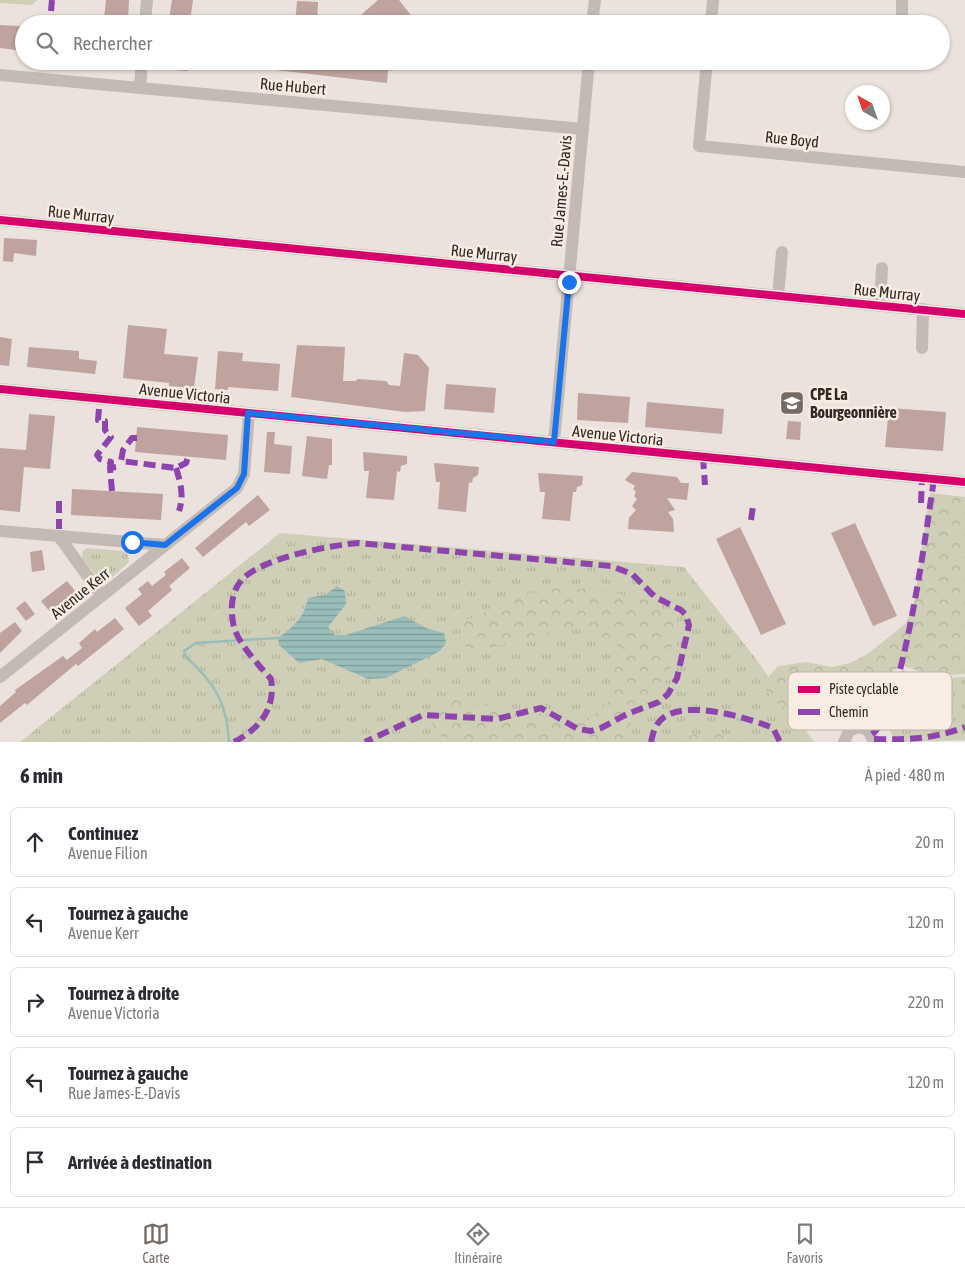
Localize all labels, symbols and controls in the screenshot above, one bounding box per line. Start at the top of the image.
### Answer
search box [15,15,950,70]
icon: search [33,29,61,57]
text: Rechercher [73,32,152,54]
street label: Rue Hubert [259,74,327,98]
north arrow [845,85,890,130]
street label: Rue Boyd [764,127,820,152]
street label: Rue James-E.-Davis [547,134,575,248]
street label: Rue Murray [47,202,116,227]
street label: Rue Murray [450,241,519,266]
route end [558,271,581,294]
street label: Rue Murray [853,280,922,305]
street label: Avenue Victoria [138,379,232,407]
place label: CPE La Bourgeonnière [810,385,897,421]
school or university icon: CPE La Bourgeonnière [779,390,805,416]
street label: Avenue Victoria [571,421,665,449]
route start [121,531,144,554]
street label: Avenue Kerr [47,564,113,622]
legend [788,672,952,730]
text: Piste cyclable [829,681,899,697]
text: Chemin [829,704,869,720]
text: 6 min [20,763,63,787]
text: À pied · 480 m [865,766,945,784]
text: Continuez [68,822,138,844]
icon: ahead [21,828,49,856]
text: 20 m [915,833,944,851]
text: Avenue Filion [68,844,148,862]
text: Tournez à gauche [68,902,188,924]
icon: left [21,908,49,936]
text: 120 m [908,913,944,931]
text: Avenue Kerr [68,924,139,942]
text: Tournez à droite [68,982,179,1004]
icon: right [21,988,49,1016]
text: 220 m [908,993,944,1011]
text: Avenue Victoria [68,1004,160,1022]
text: Tournez à gauche [68,1062,188,1084]
icon: left [21,1068,49,1096]
text: 120 m [908,1073,944,1091]
text: Rue James-E.-Davis [68,1084,180,1102]
icon: arrive [21,1148,49,1176]
text: Arrivée à destination [68,1151,212,1173]
tab: Carte [142,1220,170,1266]
tab: Itinéraire [454,1220,502,1266]
tab: Favoris [787,1220,823,1266]

